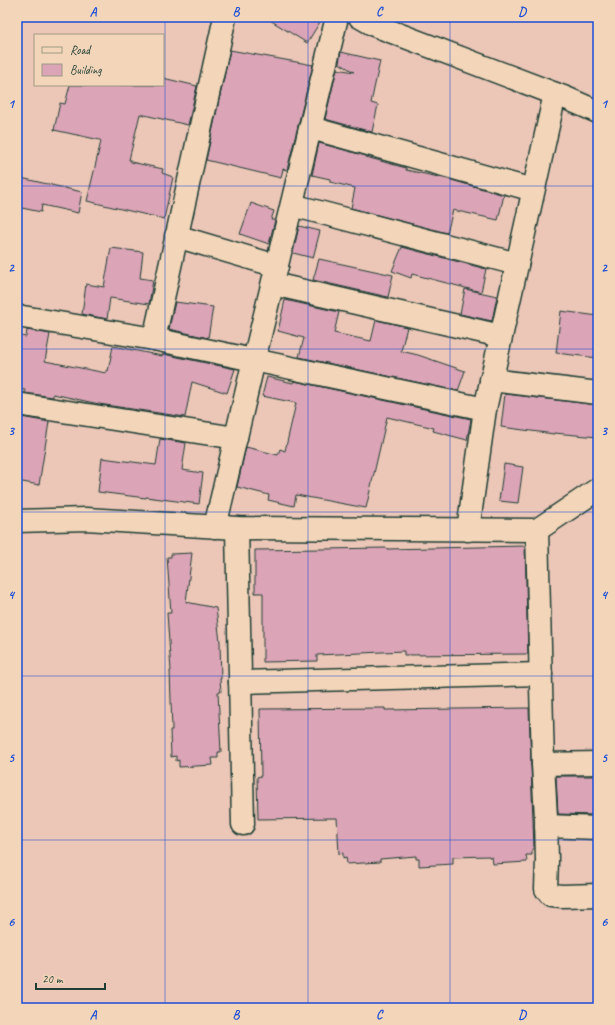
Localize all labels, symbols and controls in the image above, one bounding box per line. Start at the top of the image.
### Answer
text: A [90,4,98,20]
text: B [233,4,241,20]
text: C [376,4,384,20]
text: D [518,4,527,20]
legend [34,34,164,86]
text: Road [70,42,92,58]
text: Building [70,62,102,78]
text: 1 [8,96,16,112]
text: 1 [601,96,609,112]
text: 2 [8,260,15,276]
text: 2 [601,260,608,276]
text: 3 [8,423,15,439]
text: 3 [601,423,608,439]
text: 4 [8,587,16,603]
text: 4 [601,587,609,603]
text: 5 [8,750,15,766]
text: 5 [601,750,608,766]
text: 6 [8,914,15,930]
text: 6 [601,914,608,930]
scale bar [36,965,105,991]
text: 20 m [42,971,64,987]
text: A [90,1007,98,1023]
text: B [233,1007,241,1023]
text: C [376,1007,384,1023]
text: D [518,1007,527,1023]

